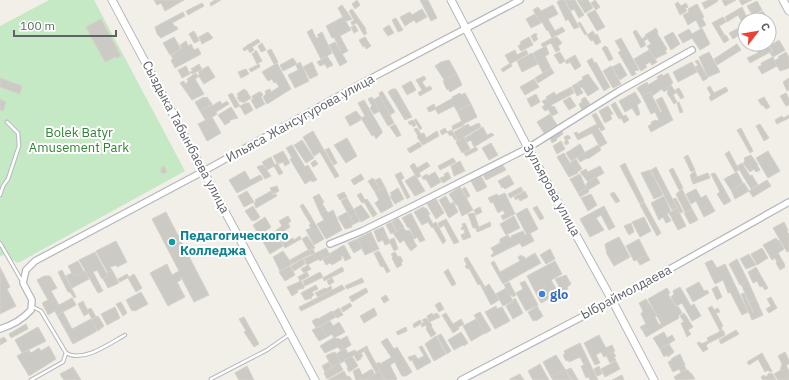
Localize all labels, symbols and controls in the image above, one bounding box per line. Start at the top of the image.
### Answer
scale bar [14,12,116,38]
north arrow [737,12,777,52]
text: 100 m [20,18,55,33]
text: С [758,20,773,34]
street label: Сыздыка Табынбаева улица [138,58,234,216]
street label: Ильяса Жансугурова улица [223,70,377,166]
park label: Bolek Batyr Amusement Park [29,124,129,156]
street label: Зульярова улица [520,141,584,239]
place label: Педагогического Колледжа [180,227,289,259]
marker: Педагогического Колледжа [167,237,177,247]
street label: Ыбраймолдаева [578,261,674,323]
place label: glo [550,286,568,303]
marker: glo [537,289,547,299]

